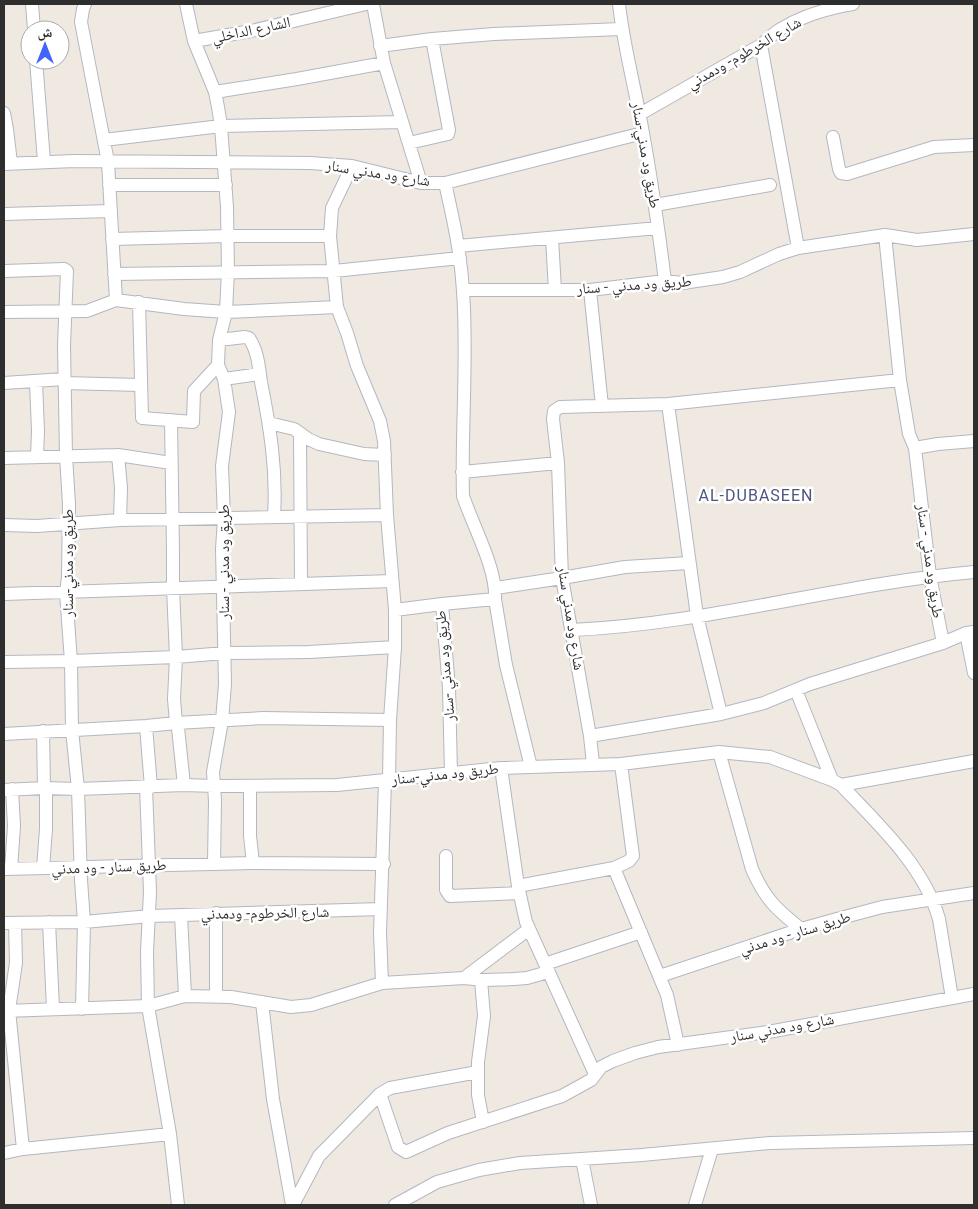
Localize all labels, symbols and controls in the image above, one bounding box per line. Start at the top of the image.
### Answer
street label: الشارع الداخلي [210,13,293,50]
street label: شارع الخرطوم- ودمدني [684,13,806,95]
north arrow [20,20,70,70]
text: ش [38,24,53,41]
street label: طريق ود مدني-سنار [625,99,664,210]
street label: شارع ود مدني سنار [323,156,431,193]
street label: طريق ود مدني - سنار [575,272,692,301]
district label: AL-DUBASEEN [699,486,813,505]
street label: طريق ود مدني - سنار [910,502,947,620]
street label: طريق ود مدني - سنار [215,504,236,621]
street label: طريق ود مدني-سنار [59,509,80,618]
street label: شارع ود مدني سنار [551,564,588,672]
street label: طريق ود مدني -سنار [431,609,462,723]
street label: طريق ود مدني-سنار [389,759,500,791]
street label: طريق سنار - ود مدني [51,856,167,881]
street label: شارع الخرطوم- ودمدني [200,903,330,926]
street label: طريق سنار - ود مدني [737,908,854,961]
street label: شارع ود مدني سنار [728,1010,836,1049]

